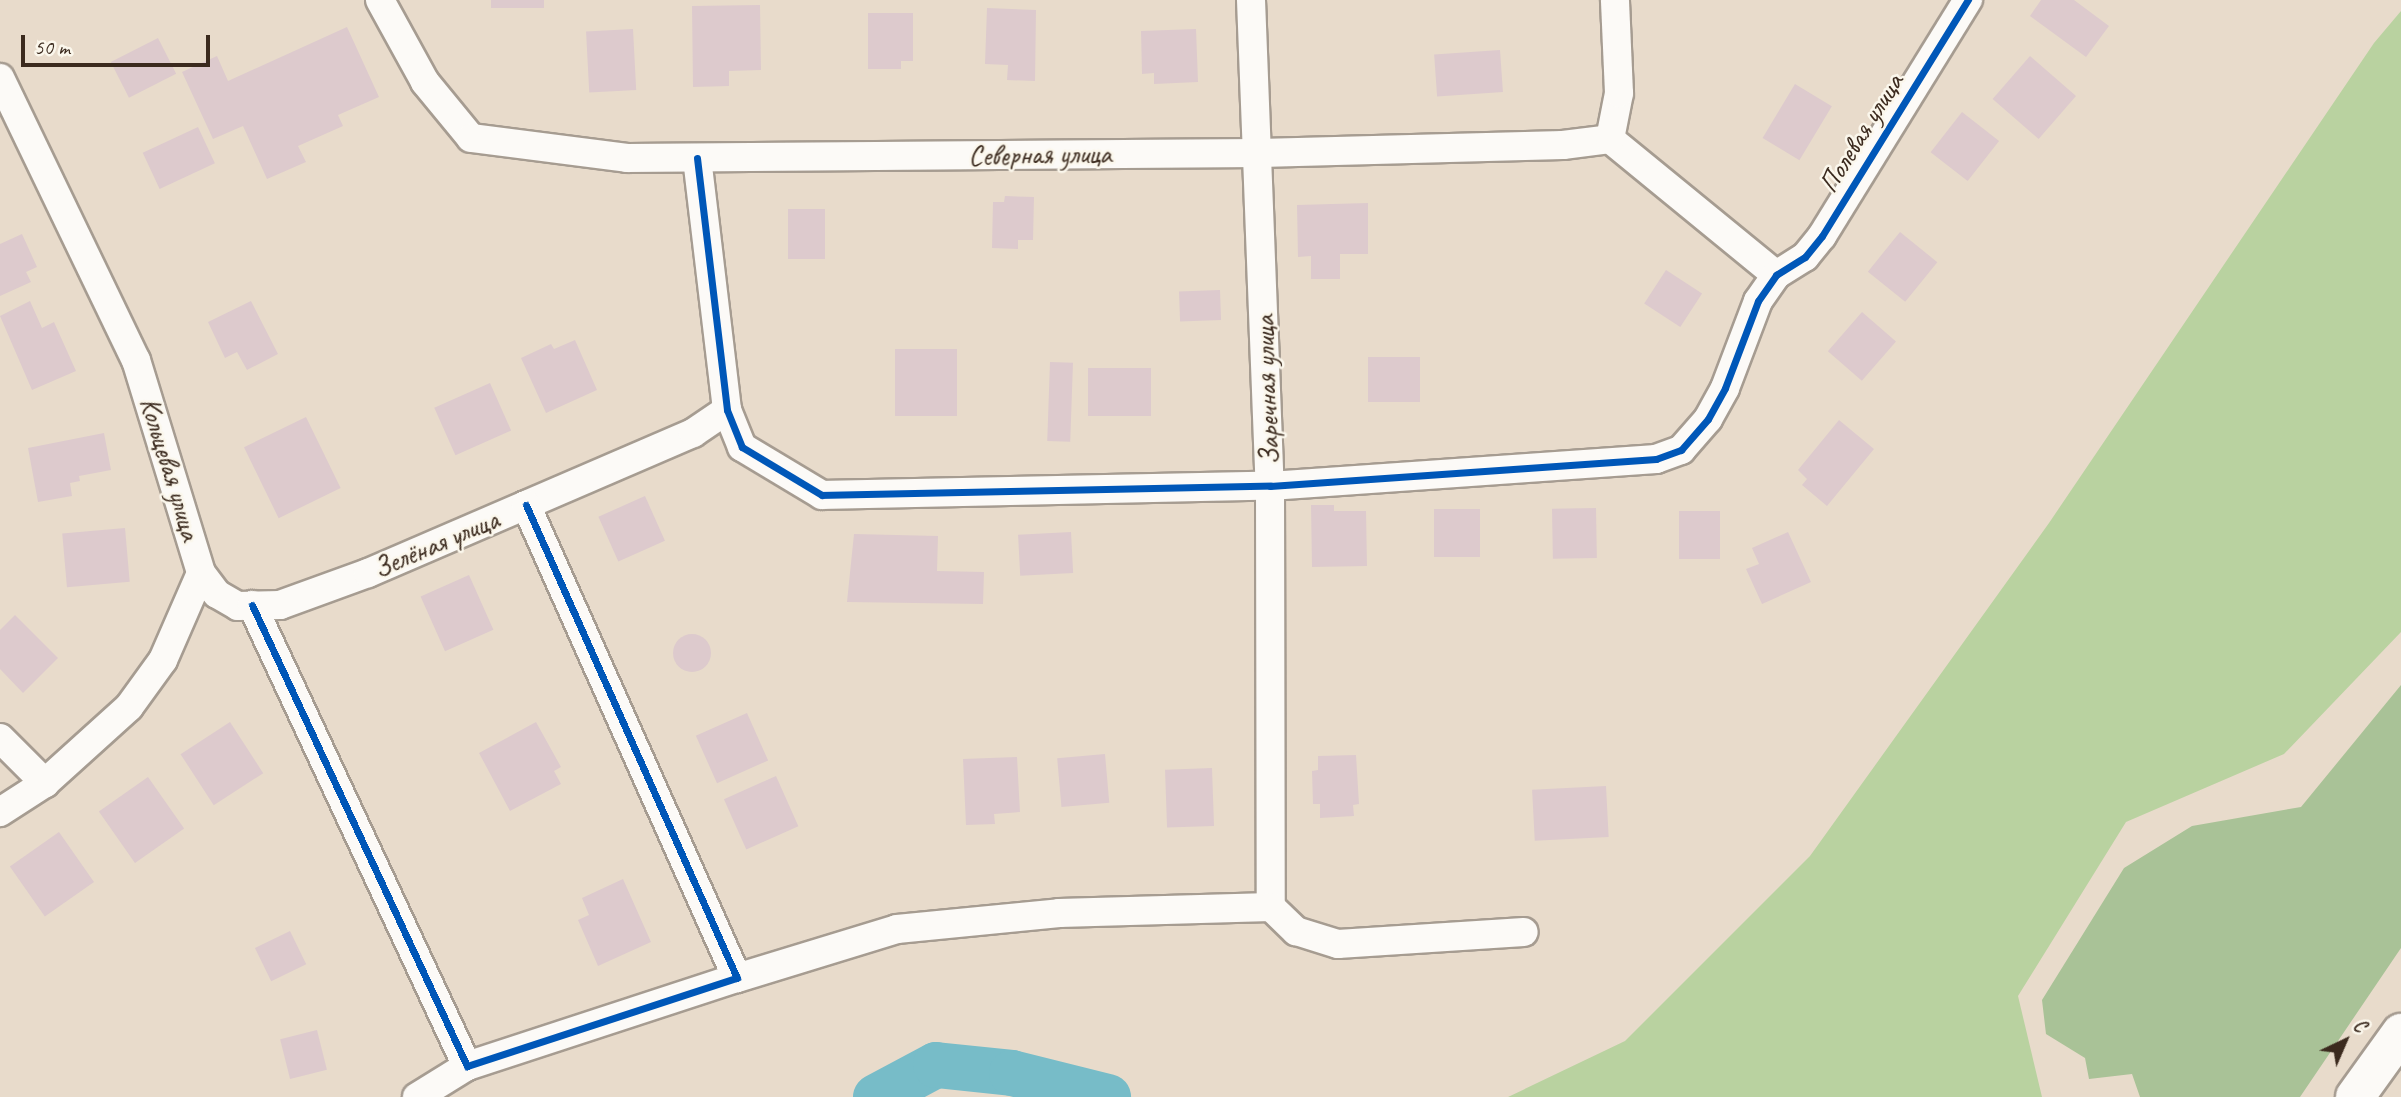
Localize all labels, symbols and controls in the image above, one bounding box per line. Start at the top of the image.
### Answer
scale bar [24,21,214,65]
text: 50 m [34,34,70,60]
street label: Полевая улица [1811,67,1911,199]
street label: Северная улица [967,137,1113,173]
street label: Заречная улица [1248,314,1286,466]
street label: Кольцевая улица [132,392,208,546]
street label: Зелёная улица [367,502,505,586]
north arrow [2310,1006,2380,1076]
text: С [2348,1014,2371,1038]

